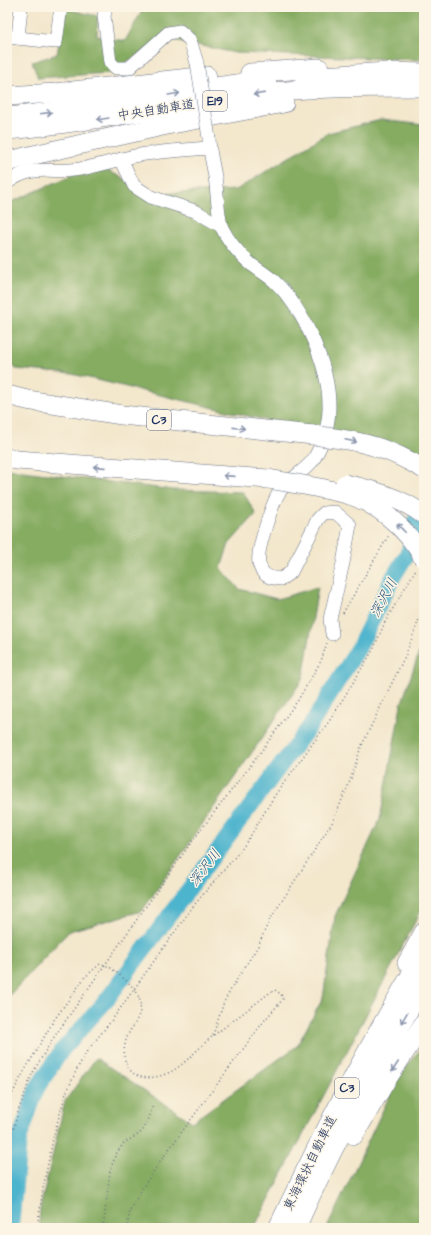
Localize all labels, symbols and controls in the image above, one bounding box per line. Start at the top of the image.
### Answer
one-way arrow [167,89,180,97]
one-way arrow [253,90,266,98]
road number: E19 [203,91,227,111]
street label: 中央自動車道 [116,95,196,125]
one-way arrow [39,109,52,117]
one-way arrow [97,115,110,123]
road number: C3 [147,410,171,430]
one-way arrow [232,424,245,432]
one-way arrow [344,437,357,445]
one-way arrow [93,463,106,470]
one-way arrow [223,473,236,480]
one-way arrow [396,523,405,533]
water label: 深沢川 [365,575,403,621]
water label: 深沢川 [184,845,226,891]
one-way arrow [400,1012,408,1024]
one-way arrow [391,1061,399,1072]
road number: C3 [335,1078,359,1098]
street label: 東海環状自動車道 [279,1112,341,1214]

